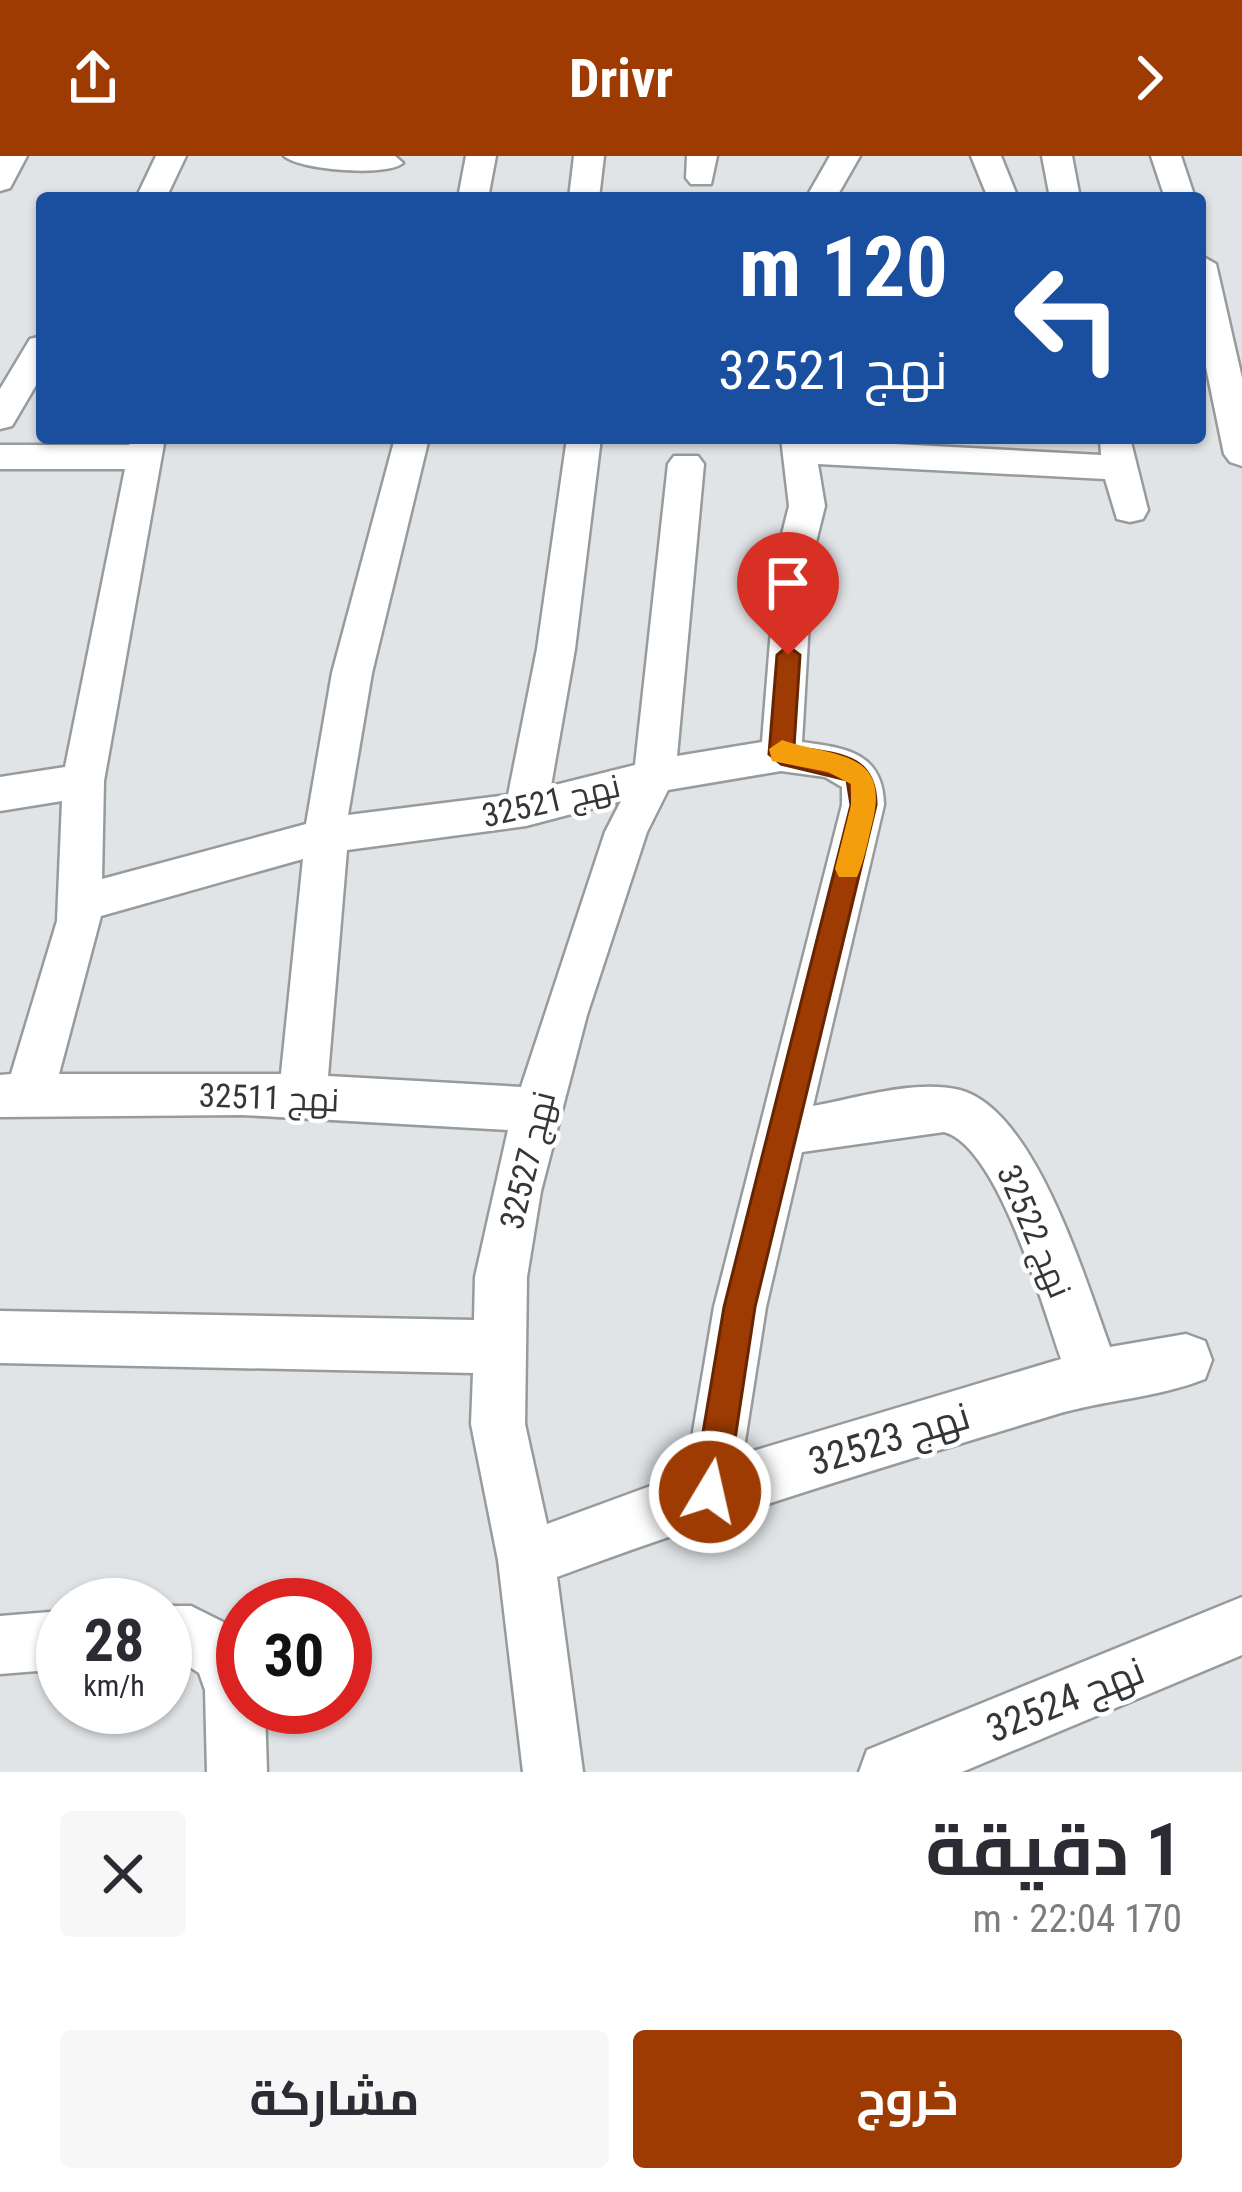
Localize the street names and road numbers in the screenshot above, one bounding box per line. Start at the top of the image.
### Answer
street label: نهج 32521 [478,766,625,838]
street label: نهج 32511 [198,1076,340,1122]
street label: نهج 32527 [492,1087,566,1234]
street label: نهج 32522 [986,1159,1080,1305]
street label: نهج 32523 [803,1393,976,1488]
street label: نهج 32524 [980,1648,1152,1755]

